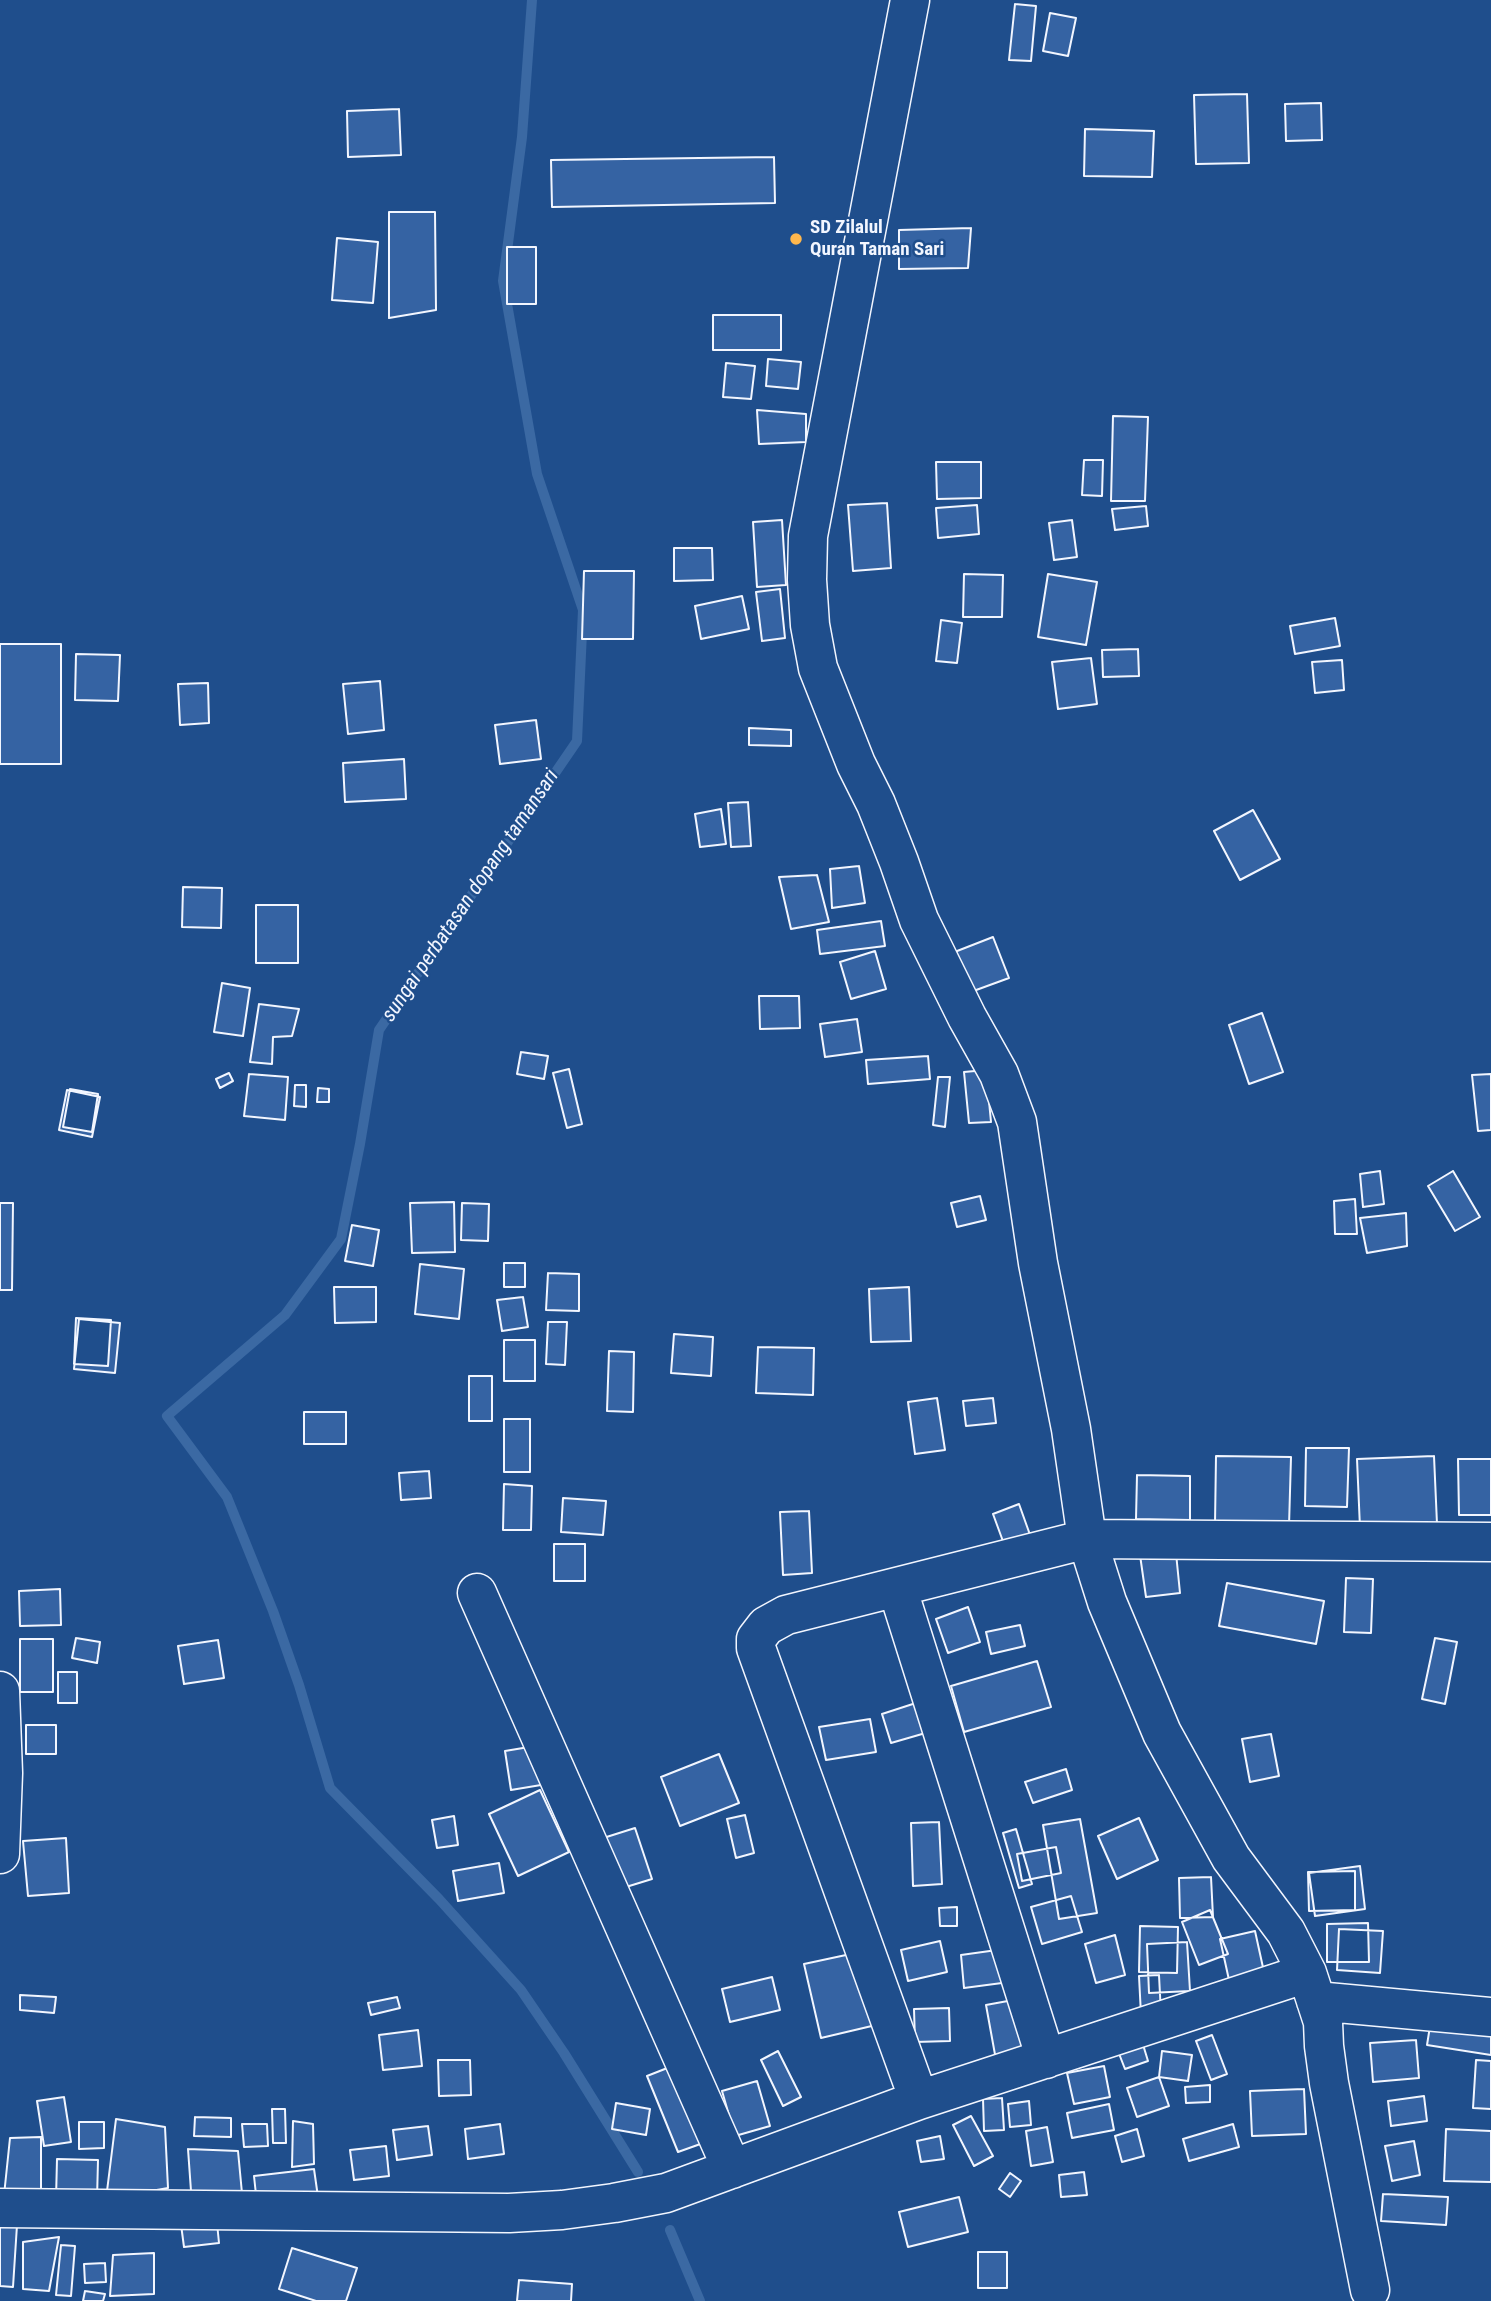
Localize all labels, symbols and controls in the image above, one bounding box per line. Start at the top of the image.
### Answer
place label: SD Zilalul Quran Taman Sari [810,217,944,261]
marker: SD Zilalul Quran Taman Sari [788,231,804,247]
water label: sungai perbatasan dopang tamansari [377,765,565,1027]

